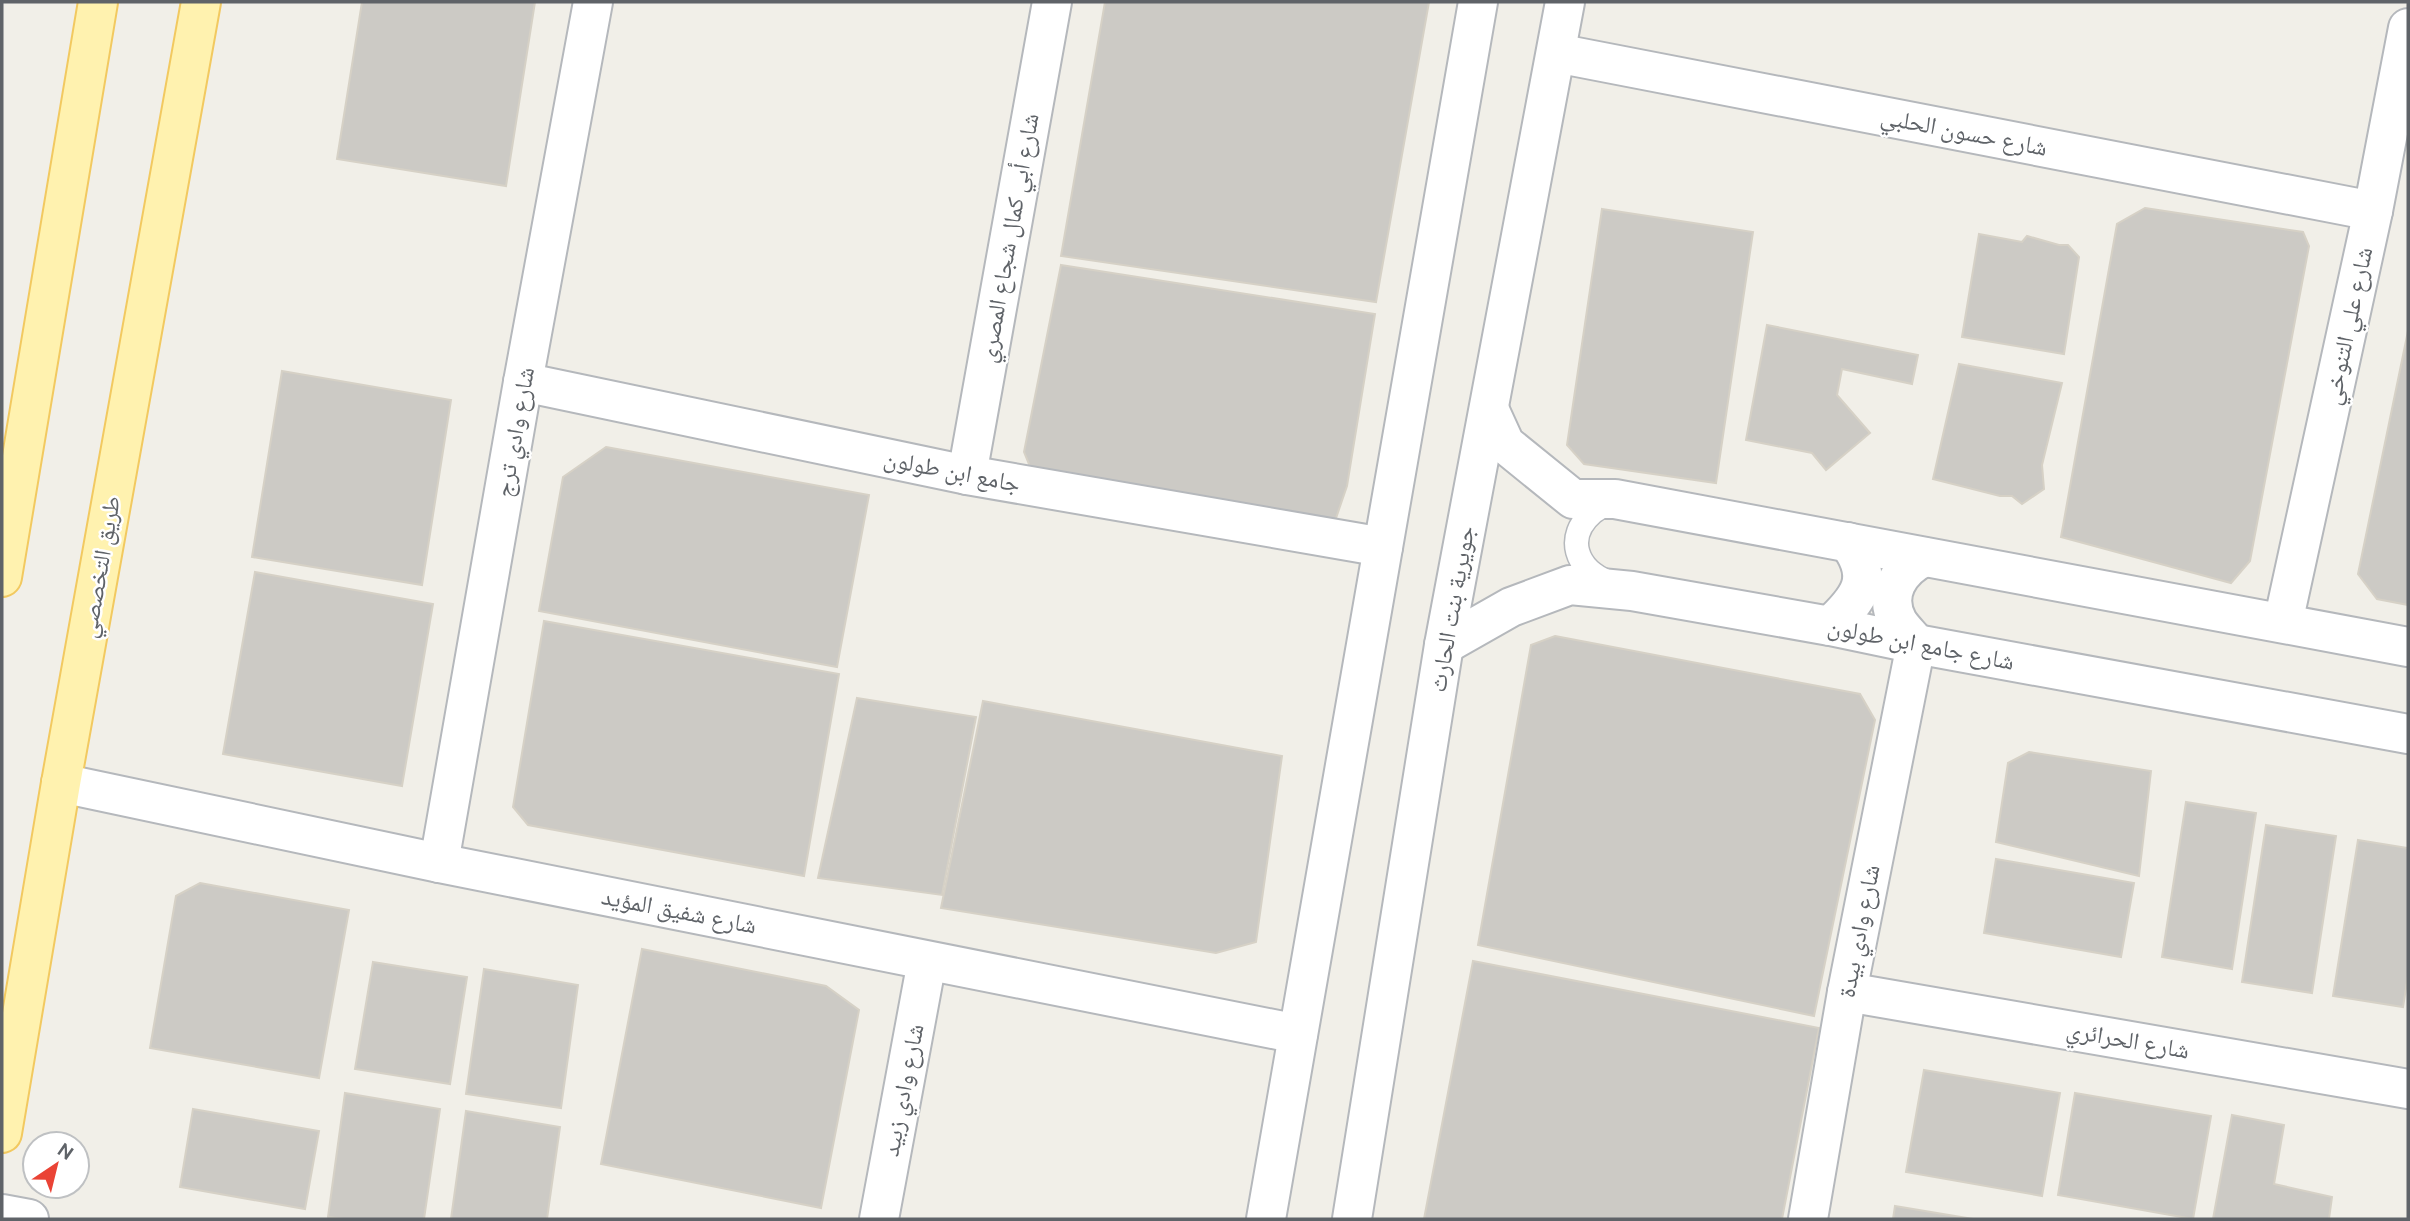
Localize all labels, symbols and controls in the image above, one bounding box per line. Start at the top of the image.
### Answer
street label: شارع حسون الحلبي [1877,102,2050,167]
street label: شارع أبي كمال شجاع المصري [973,111,1050,366]
street label: شارع علي التنوخي [2318,245,2383,408]
street label: شارع وادي ترج [490,365,545,500]
street label: جامع ابن طولون [881,444,1023,499]
street label: طريق التخصصي [74,494,131,641]
street label: جويرية بنت الحارث [1424,524,1480,694]
street label: شارع جامع ابن طولون [1825,612,2017,677]
street label: شارع وادي بيدة [1832,862,1891,1001]
street label: شارع شفيق المؤيد [599,882,759,941]
street label: شارع الحرائري [2063,1015,2192,1070]
street label: شارع وادي زبيد [876,1021,935,1160]
north arrow [21,1130,91,1200]
text: N [54,1138,78,1164]

